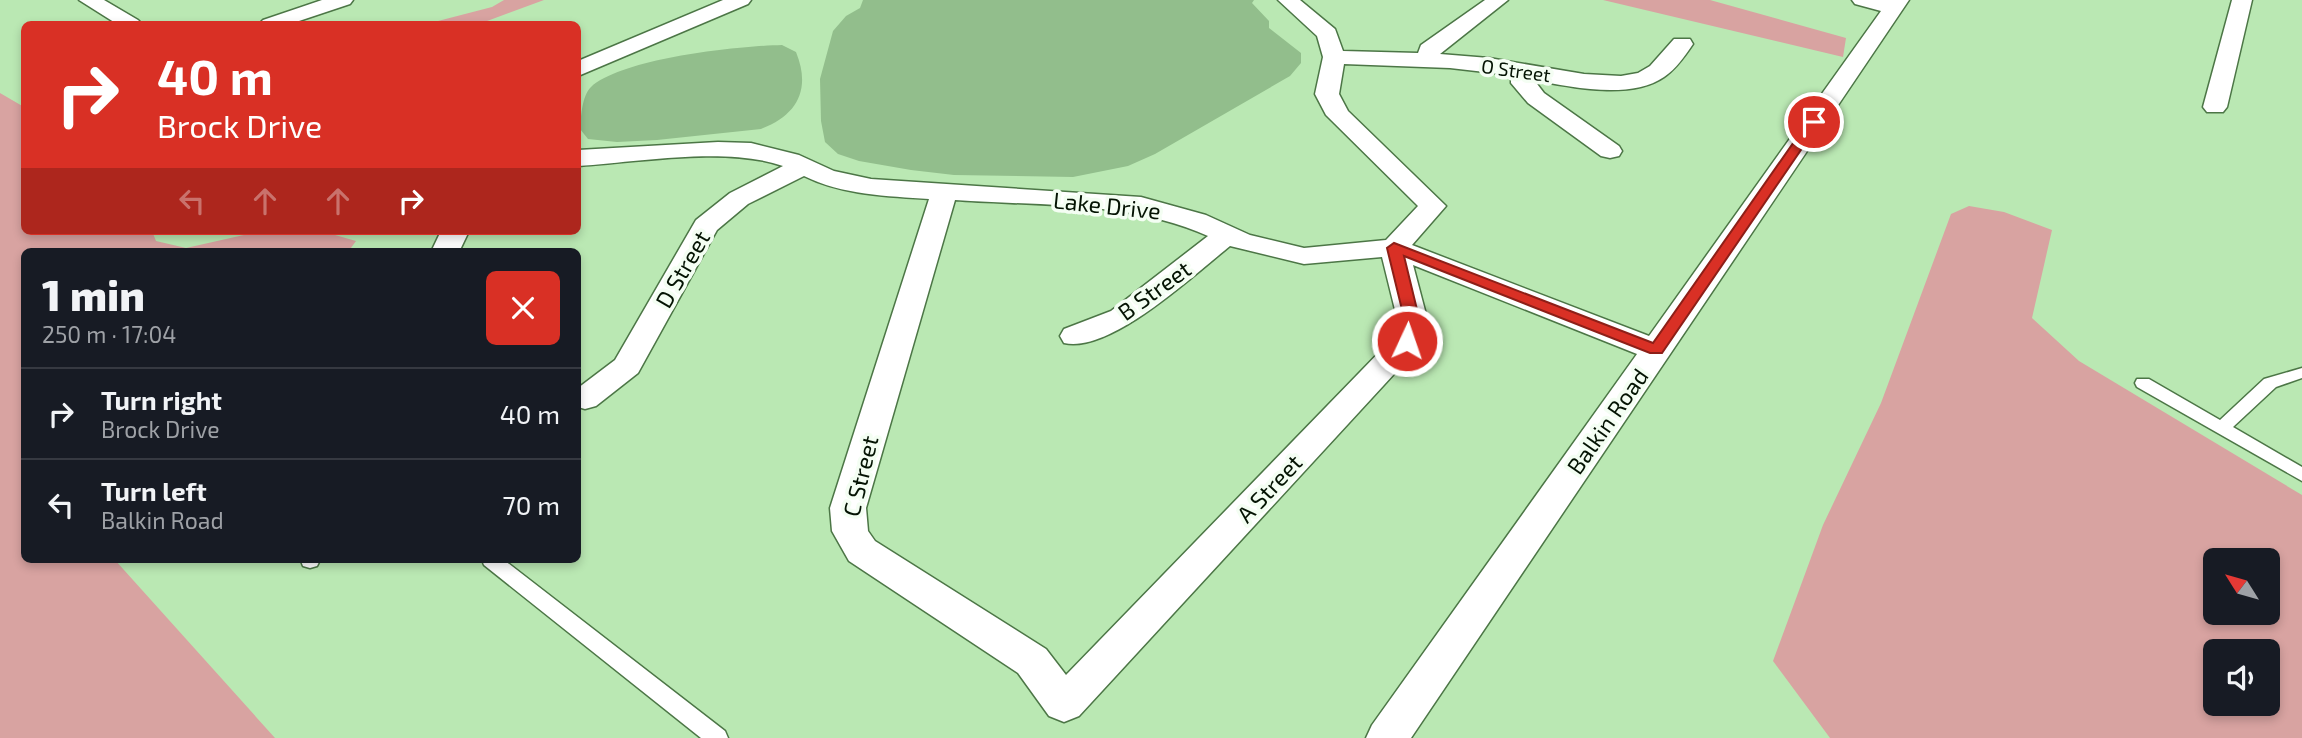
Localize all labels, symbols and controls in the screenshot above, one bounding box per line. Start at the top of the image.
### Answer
text: 40 m [157,46,273,105]
icon: right [42,49,133,140]
street label: O Street [1480,54,1552,86]
pin [1784,92,1844,152]
icon: arrive [1795,103,1833,141]
text: Brock Drive [157,106,322,144]
icon: left [173,182,211,220]
icon: ahead [246,182,284,220]
icon: ahead [319,182,357,220]
icon: right [392,182,430,220]
street label: Lake Drive [1052,185,1162,225]
street label: D Street [649,225,715,313]
street label: B Street [1112,254,1196,326]
text: 1 min [42,269,145,319]
button: close [486,271,560,345]
position arrow [1370,304,1444,378]
text: 250 m · 17:04 [42,320,176,348]
street label: Balkin Road [1560,363,1654,479]
text: Turn right [101,384,222,415]
icon: right [42,395,80,433]
text: 40 m [500,398,560,429]
text: Brock Drive [101,415,220,443]
street label: C Street [836,433,884,519]
street label: A Street [1231,448,1308,528]
text: Turn left [101,475,207,506]
icon: left [42,486,80,524]
text: 70 m [502,489,560,520]
text: Balkin Road [101,506,224,534]
north arrow [2203,548,2280,625]
map controls [2203,548,2280,716]
button: sound [2203,639,2280,716]

